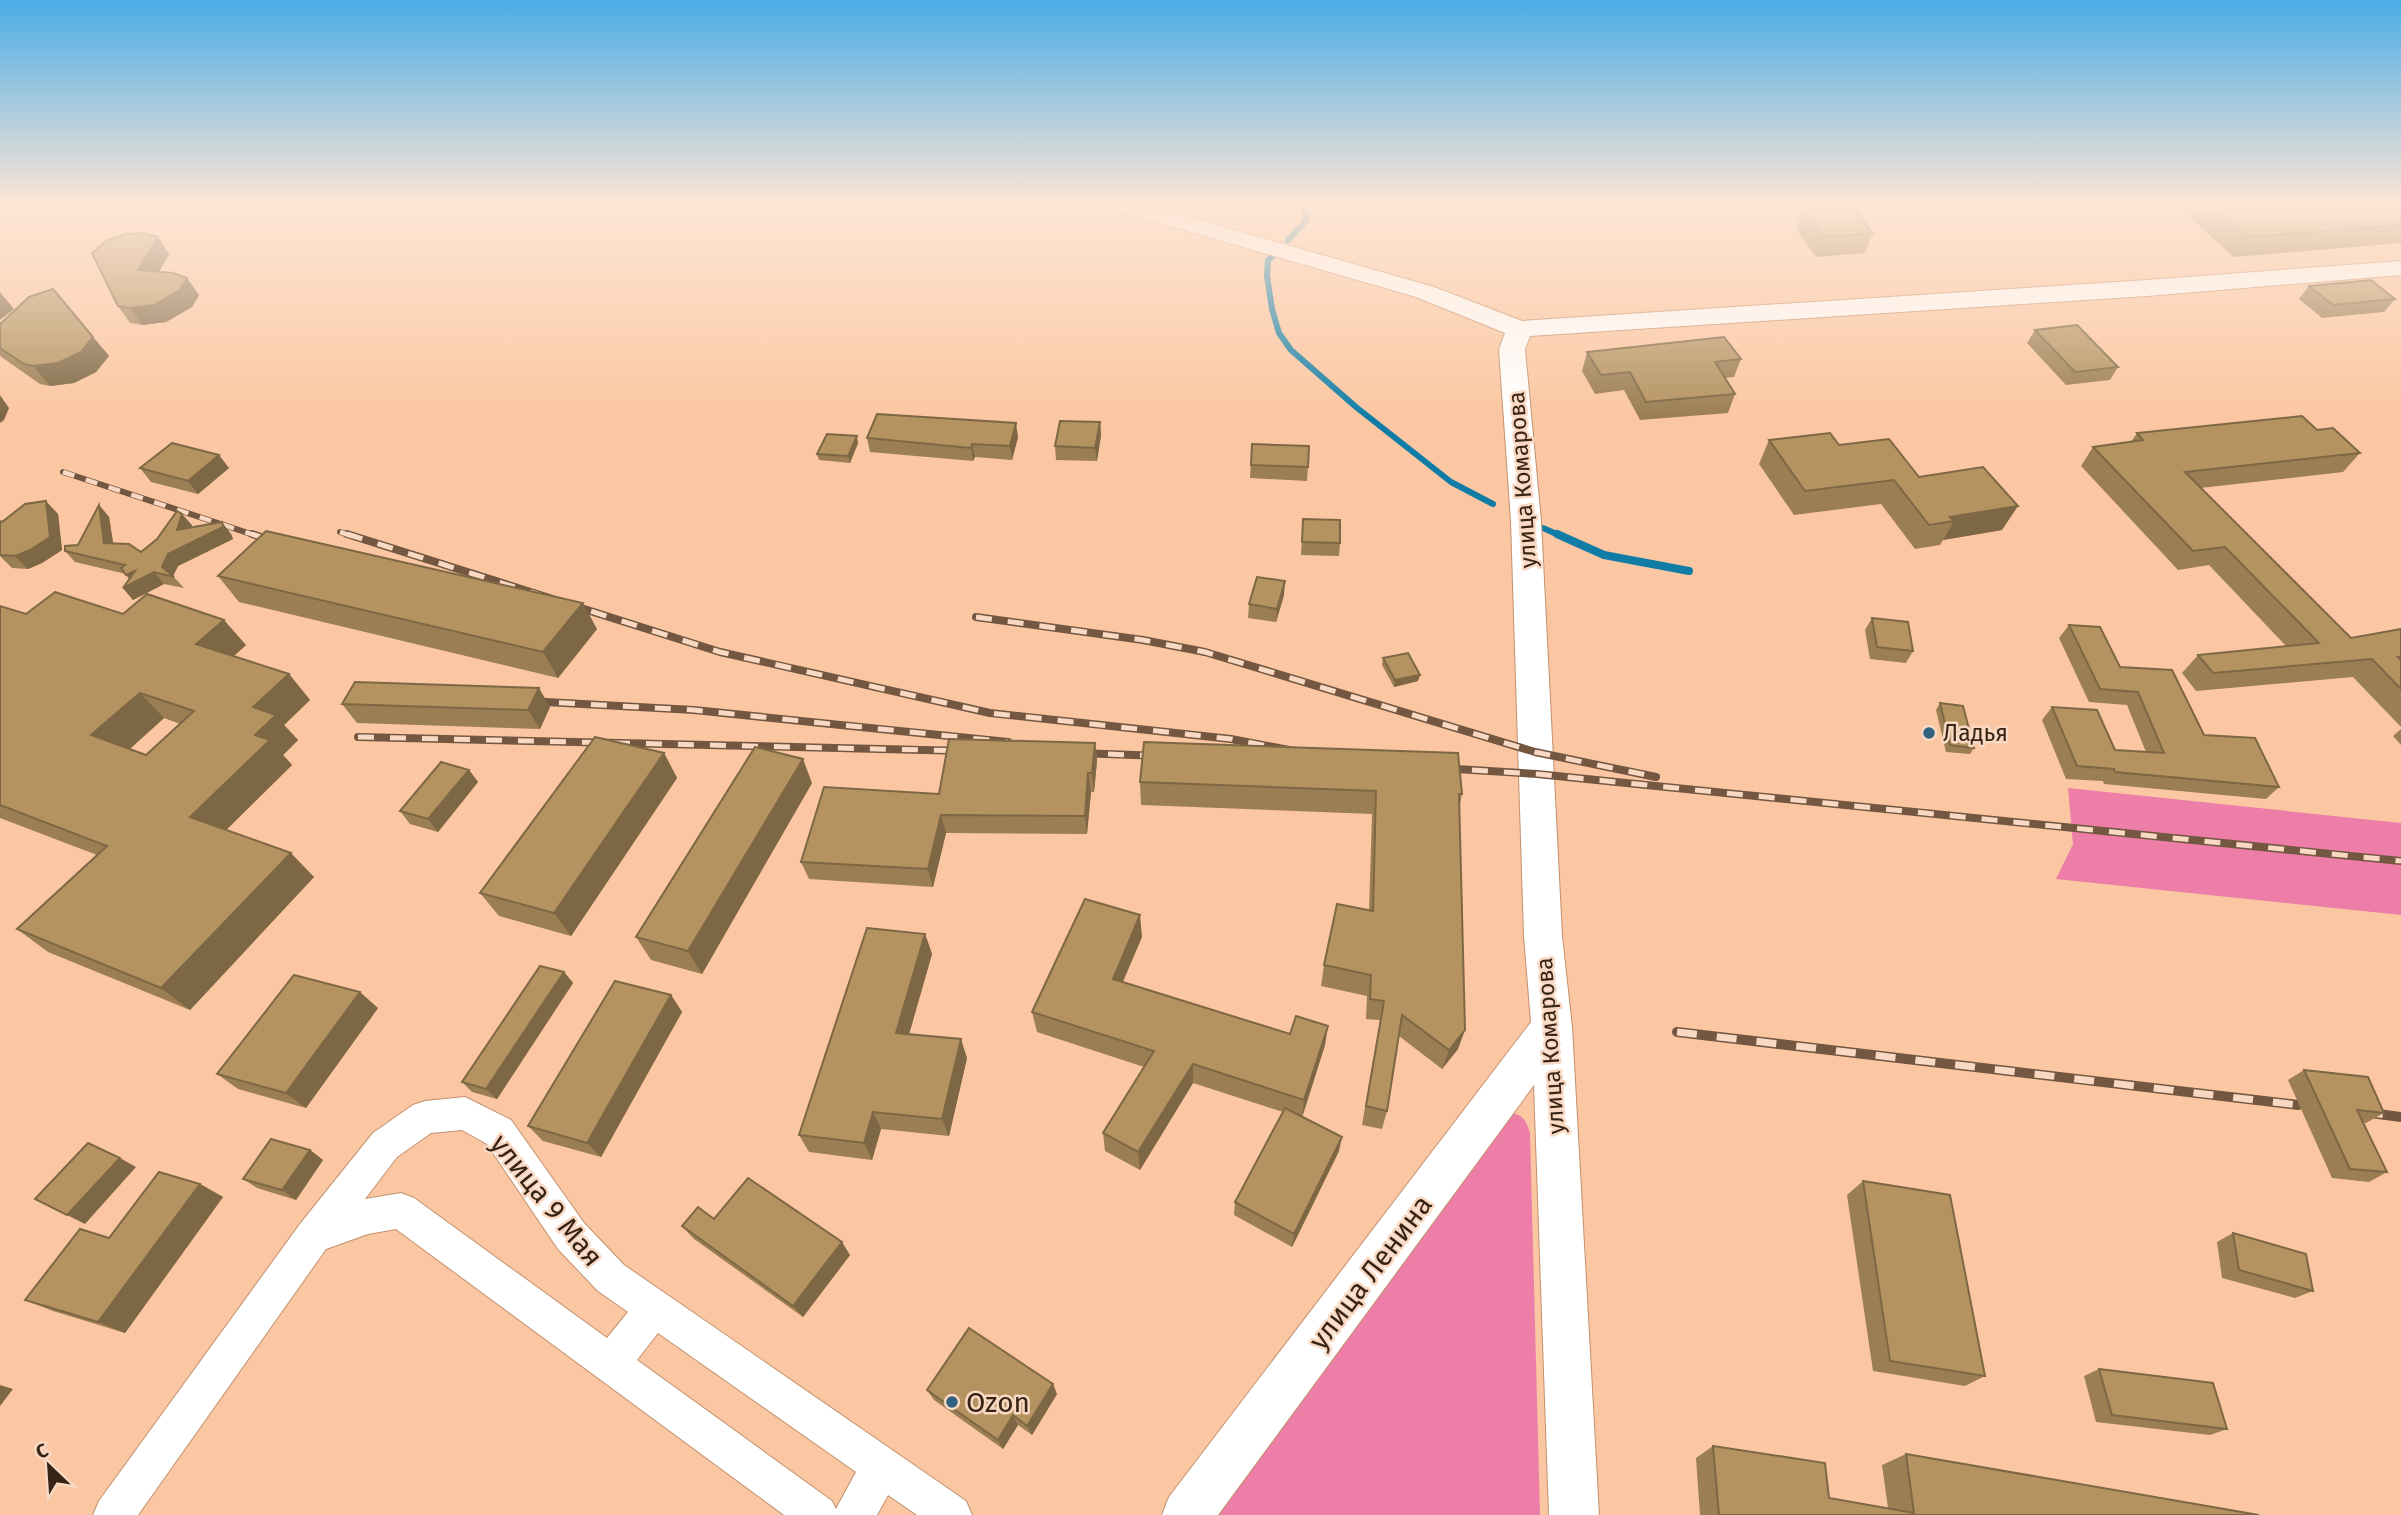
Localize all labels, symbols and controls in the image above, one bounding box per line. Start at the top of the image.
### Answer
street label: улица Комарова [1502,391,1542,569]
place label: Ладья [1943,719,2008,747]
marker: Ладья [1921,725,1937,741]
street label: улица Комарова [1530,957,1570,1135]
street label: улица 9 Мая [483,1128,610,1273]
street label: улица Ленина [1302,1189,1439,1356]
place label: Ozon [966,1386,1030,1419]
marker: Ozon [944,1394,960,1410]
north arrow [14,1431,84,1501]
text: С [32,1438,52,1464]

